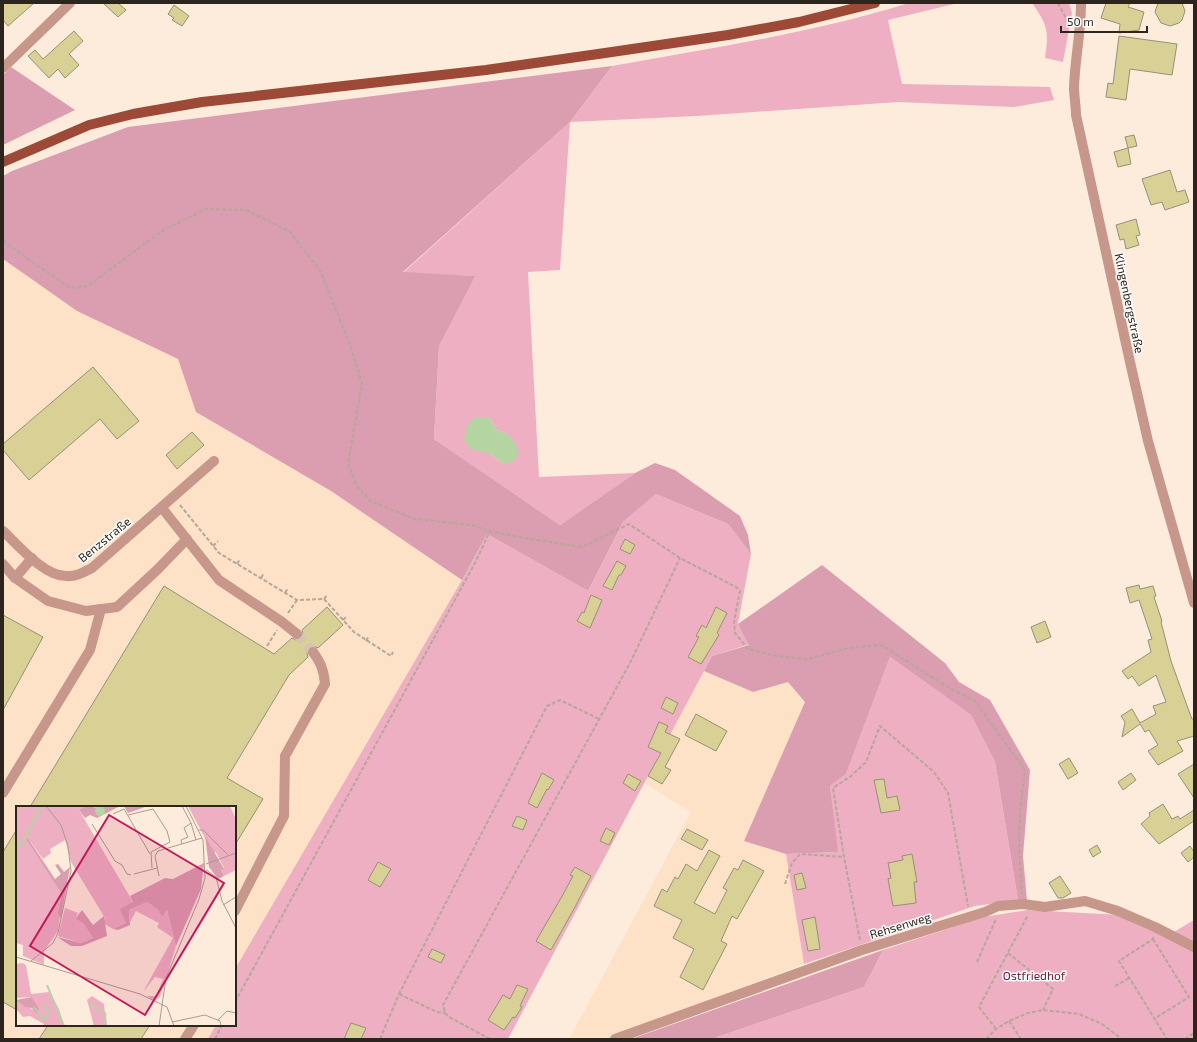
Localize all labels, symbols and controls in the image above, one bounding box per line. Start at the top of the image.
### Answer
scale bar [1061,8,1147,34]
text: 50 m [1067,14,1094,28]
street label: Klingenbergstraße [1113,252,1147,354]
street label: Benzstraße [75,514,133,564]
inset map [16,806,236,1026]
street label: Rehsenweg [868,909,933,941]
park label: Ostfriedhof [1003,968,1066,982]

